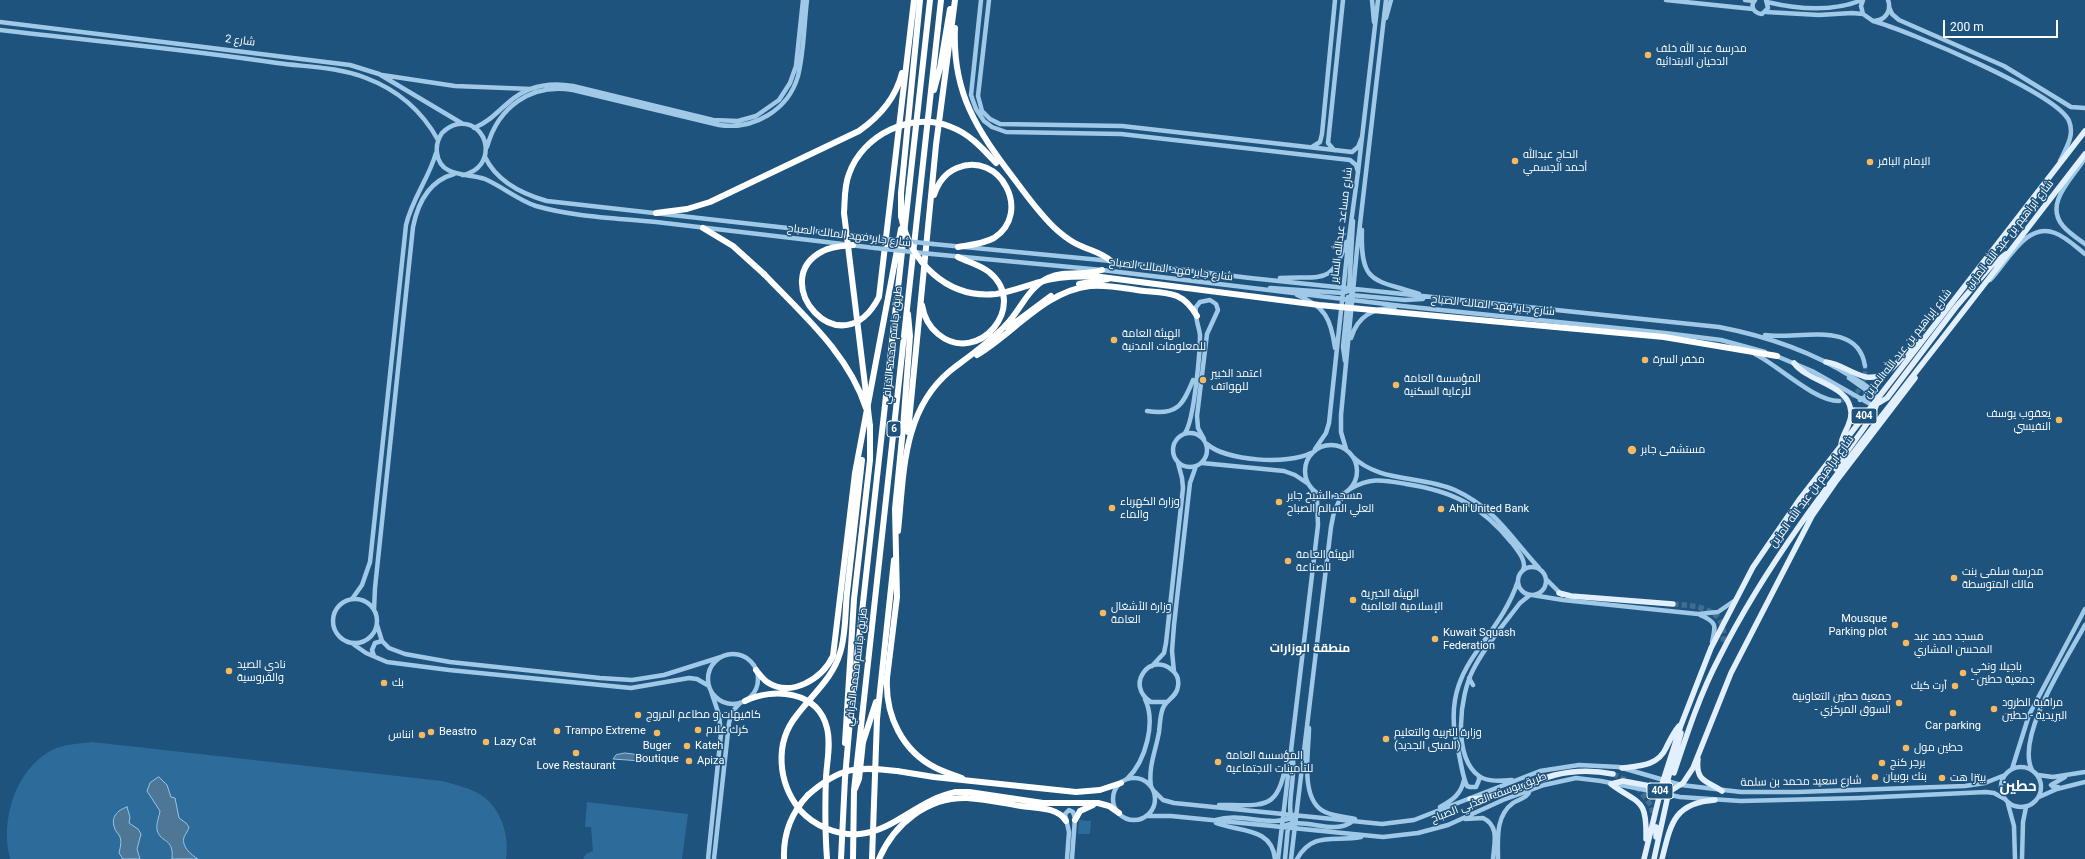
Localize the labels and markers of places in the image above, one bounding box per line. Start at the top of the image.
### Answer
place label: مدرسة عبد الله خلف الدحيان الابتدائية [1656,42,1747,68]
marker: مدرسة عبد الله خلف الدحيان الابتدائية [1643,50,1653,60]
place label: الحاج عبدالله أحمد الجسمي [1523,148,1587,174]
place label: الإمام الباقر [1878,155,1930,169]
marker: الحاج عبدالله أحمد الجسمي [1510,156,1520,166]
marker: الإمام الباقر [1865,157,1875,167]
place label: الهيئة العامة للمعلومات المدنية [1122,327,1206,353]
marker: الهيئة العامة للمعلومات المدنية [1109,335,1119,345]
place label: مخفر السرة [1653,353,1705,367]
marker: مخفر السرة [1640,355,1650,365]
place label: اعتمد الخبير للهواتف [1211,367,1262,393]
place label: المؤسسة العامة للرعاية السكنية [1404,372,1481,398]
marker: اعتمد الخبير للهواتف [1198,375,1208,385]
marker: المؤسسة العامة للرعاية السكنية [1391,380,1401,390]
place label: يعقوب يوسف النفيسي [1986,407,2051,433]
marker: يعقوب يوسف النفيسي [2054,415,2064,425]
place label: مستشفى جابر [1641,443,1705,457]
marker: مستشفى جابر [1626,444,1638,456]
place label: مسجد الشيخ جابر العلي السالم الصباح [1287,489,1374,515]
place label: وزارة الكهرباء والماء [1120,495,1180,521]
marker: مسجد الشيخ جابر العلي السالم الصباح [1274,497,1284,507]
place label: Ahli United Bank [1449,502,1529,516]
marker: وزارة الكهرباء والماء [1107,503,1117,513]
marker: Ahli United Bank [1436,504,1446,514]
place label: الهيئة العامة للصناعة [1296,548,1354,574]
marker: الهيئة العامة للصناعة [1283,556,1293,566]
place label: مدرسة سلمى بنت مالك المتوسطة [1962,565,2044,591]
marker: مدرسة سلمى بنت مالك المتوسطة [1949,573,1959,583]
place label: الهيئة الخيرية الإسلامية العالمية [1361,587,1443,613]
marker: الهيئة الخيرية الإسلامية العالمية [1348,595,1358,605]
place label: وزارة الأشغال العامة [1111,600,1172,626]
marker: وزارة الأشغال العامة [1098,608,1108,618]
place label: Mousque Parking plot [1828,612,1887,638]
marker: Mousque Parking plot [1890,620,1900,630]
place label: Kuwait Squash Federation [1443,626,1516,652]
place label: مسجد حمد عبد المحسن المشاري [1914,630,1993,656]
marker: Kuwait Squash Federation [1430,634,1440,644]
marker: مسجد حمد عبد المحسن المشاري [1901,638,1911,648]
place label: نادي الصيد والفروسية [237,658,286,684]
place label: باجيلا ونخي - جمعية حطين [1971,660,2035,686]
marker: نادي الصيد والفروسية [224,666,234,676]
marker: باجيلا ونخي - جمعية حطين [1958,668,1968,678]
place label: بك [392,676,404,690]
marker: بك [379,678,389,688]
place label: آرت كيك [1911,679,1947,693]
marker: آرت كيك [1950,681,1960,691]
place label: جمعية حطين التعاونية - السوق المركزي [1792,690,1891,716]
place label: مراقبة الطرود البريدية - حطين [2002,696,2067,722]
marker: جمعية حطين التعاونية - السوق المركزي [1894,698,1904,708]
marker: مراقبة الطرود البريدية - حطين [1989,704,1999,714]
place label: كافيهات و مطاعم المروج [646,708,761,722]
marker: Car parking [1948,708,1958,718]
marker: كافيهات و مطاعم المروج [633,710,643,720]
place label: Car parking [1925,719,1981,733]
place label: كرك غلام [706,723,748,737]
place label: Trampo Extreme [565,724,646,738]
place label: Beastro [439,725,477,739]
marker: كرك غلام [693,725,703,735]
marker: Trampo Extreme [552,726,562,736]
place label: وزارة التربية والتعليم (المبنى الجديد) [1394,726,1482,752]
marker: Beastro [426,727,436,737]
place label: انناس [388,728,414,742]
marker: Buger Boutique [652,728,662,738]
marker: انناس [417,730,427,740]
marker: وزارة التربية والتعليم (المبنى الجديد) [1381,734,1391,744]
place label: Lazy Cat [494,735,536,749]
marker: Lazy Cat [481,737,491,747]
place label: Buger Boutique [635,739,679,765]
place label: Kateh [695,739,723,753]
marker: Kateh [682,741,692,751]
place label: حطين مول [1914,741,1963,755]
marker: حطين مول [1901,743,1911,753]
marker: Love Restaurant [571,748,581,758]
place label: المؤسسة العامة للتأمينات الاجتماعية [1226,749,1313,775]
place label: Apiza [697,754,724,768]
marker: Apiza [684,756,694,766]
place label: برجر كنج [1890,756,1925,770]
marker: المؤسسة العامة للتأمينات الاجتماعية [1213,757,1223,767]
marker: برجر كنج [1877,758,1887,768]
place label: Love Restaurant [536,759,616,773]
place label: بنك بوبيان [1883,770,1927,784]
place label: بيتزا هت [1950,771,1986,785]
marker: بنك بوبيان [1870,772,1880,782]
marker: بيتزا هت [1937,773,1947,783]

